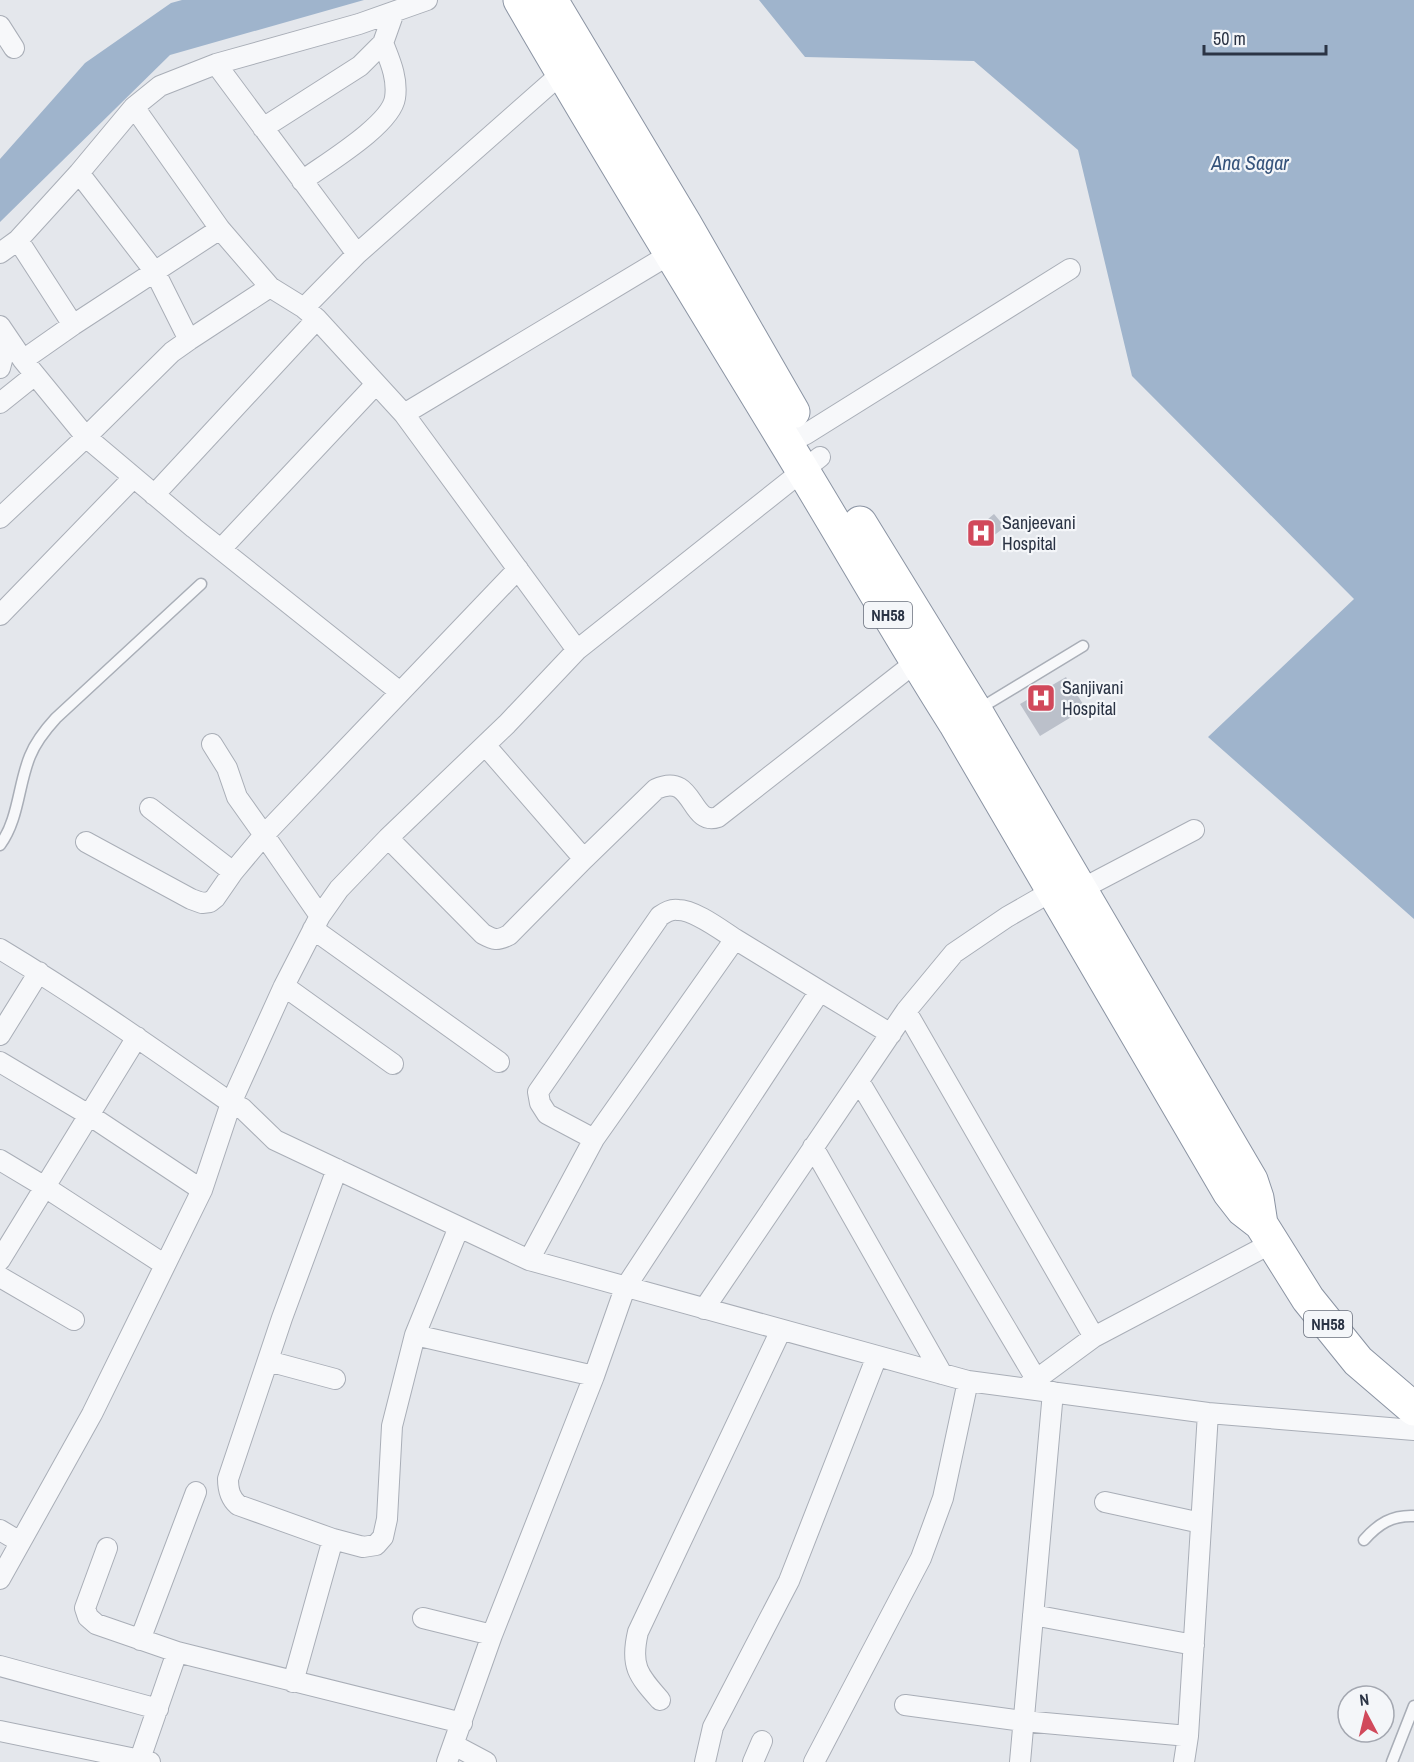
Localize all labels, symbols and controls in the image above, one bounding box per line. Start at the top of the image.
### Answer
scale bar [1204,18,1326,56]
text: 50 m [1213,26,1246,51]
water label: Ana Sagar [1210,149,1289,176]
place label: Sanjeevani Hospital [1002,510,1076,556]
hospital icon: Sanjeevani Hospital [965,517,997,549]
road number: NH58 [864,602,912,628]
place label: Sanjivani Hospital [1062,675,1124,721]
hospital icon: Sanjivani Hospital [1025,682,1057,714]
road number: NH58 [1304,1311,1352,1337]
north arrow [1336,1684,1396,1744]
text: N [1358,1688,1370,1711]

